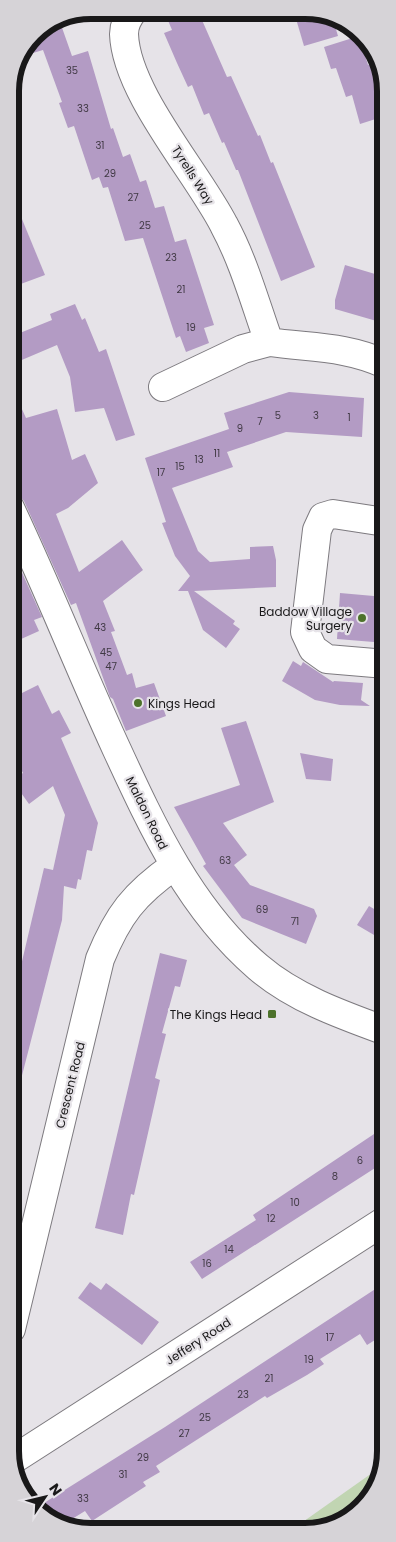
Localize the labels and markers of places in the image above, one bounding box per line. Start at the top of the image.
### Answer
place label: Baddow Village Surgery [259,603,352,634]
marker: Baddow Village Surgery [356,612,368,624]
place label: Kings Head [148,695,215,712]
marker: Kings Head [132,697,144,709]
place label: The Kings Head [170,1006,262,1023]
marker: The Kings Head [266,1008,278,1020]

